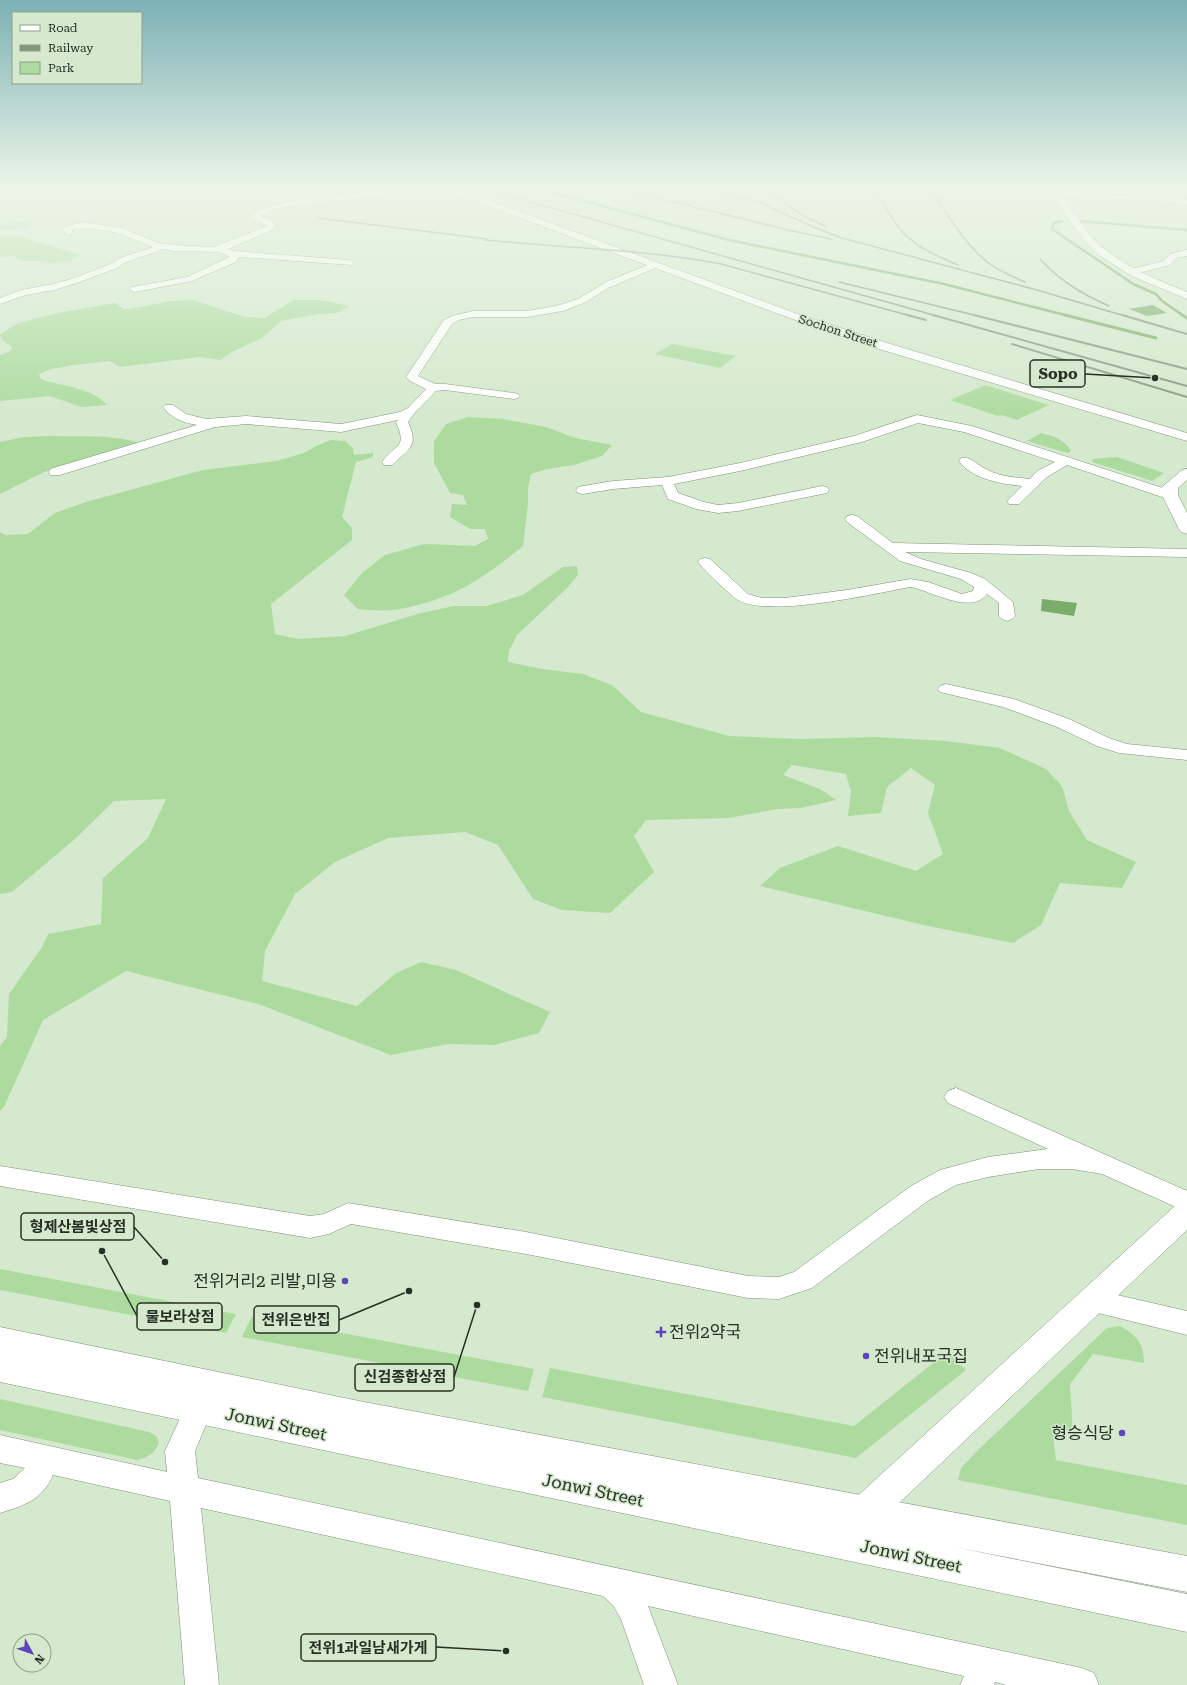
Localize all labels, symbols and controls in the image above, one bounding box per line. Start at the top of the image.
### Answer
legend [12,12,142,84]
text: Road [48,21,78,35]
text: Railway [48,41,94,55]
text: Park [48,61,75,75]
street label: Sochon Street [797,312,880,350]
callout: Sopo [1030,360,1085,387]
text: Sopo [1038,365,1078,383]
callout: 형제산봄빛상점 [21,1213,134,1240]
text: 형제산봄빛상점 [30,1218,126,1236]
place label: 전위거리2 리발,미용 [193,1271,337,1291]
marker: 전위거리2 리발,미용 [340,1276,350,1286]
callout: 물보라상점 [137,1303,222,1330]
callout: 전위은반집 [254,1306,339,1333]
text: 물보라상점 [145,1308,215,1326]
text: 전위은반집 [261,1311,331,1329]
place label: 전위2약국 [669,1322,741,1342]
marker: 전위2약국 [656,1327,666,1337]
place label: 전위내포국집 [874,1346,968,1366]
marker: 전위내포국집 [861,1351,871,1361]
callout: 신검종합상점 [355,1364,454,1391]
text: 신검종합상점 [364,1368,446,1386]
street label: Jonwi Street [223,1403,329,1445]
place label: 형승식당 [1051,1423,1114,1443]
marker: 형승식당 [1117,1428,1127,1438]
street label: Jonwi Street [540,1469,646,1511]
street label: Jonwi Street [858,1535,964,1577]
north arrow [12,1633,52,1673]
callout: 전위1과일남새가게 [301,1634,436,1661]
text: 전위1과일남새가게 [309,1639,427,1657]
text: N [31,1652,47,1667]

